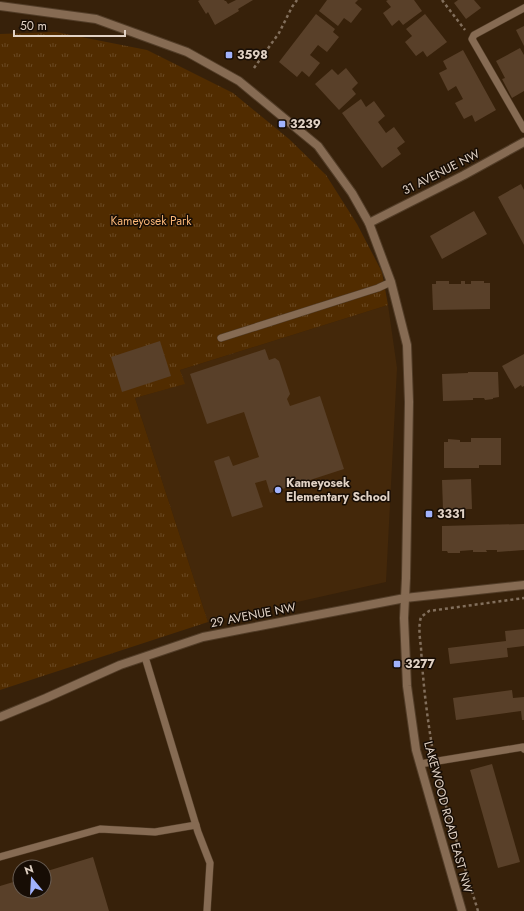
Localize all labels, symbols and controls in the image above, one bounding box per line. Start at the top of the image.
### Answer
scale bar [14,12,125,38]
text: 50 m [20,17,47,35]
place label: 3598 [237,46,268,64]
marker: 3598 [224,50,234,60]
place label: 3239 [290,115,321,133]
marker: 3239 [277,119,287,129]
street label: 31 AVENUE NW [399,145,483,199]
park label: Kameyosek Park [111,212,192,230]
place label: Kameyosek Elementary School [286,474,390,506]
marker: Kameyosek Elementary School [273,485,283,495]
place label: 3331 [437,505,465,523]
marker: 3331 [424,509,434,519]
street label: 29 AVENUE NW [209,598,297,632]
place label: 3277 [405,655,436,673]
marker: 3277 [392,659,402,669]
street label: LAKEWOOD ROAD EAST NW [419,739,477,895]
north arrow [12,859,52,899]
text: N [22,861,36,878]

